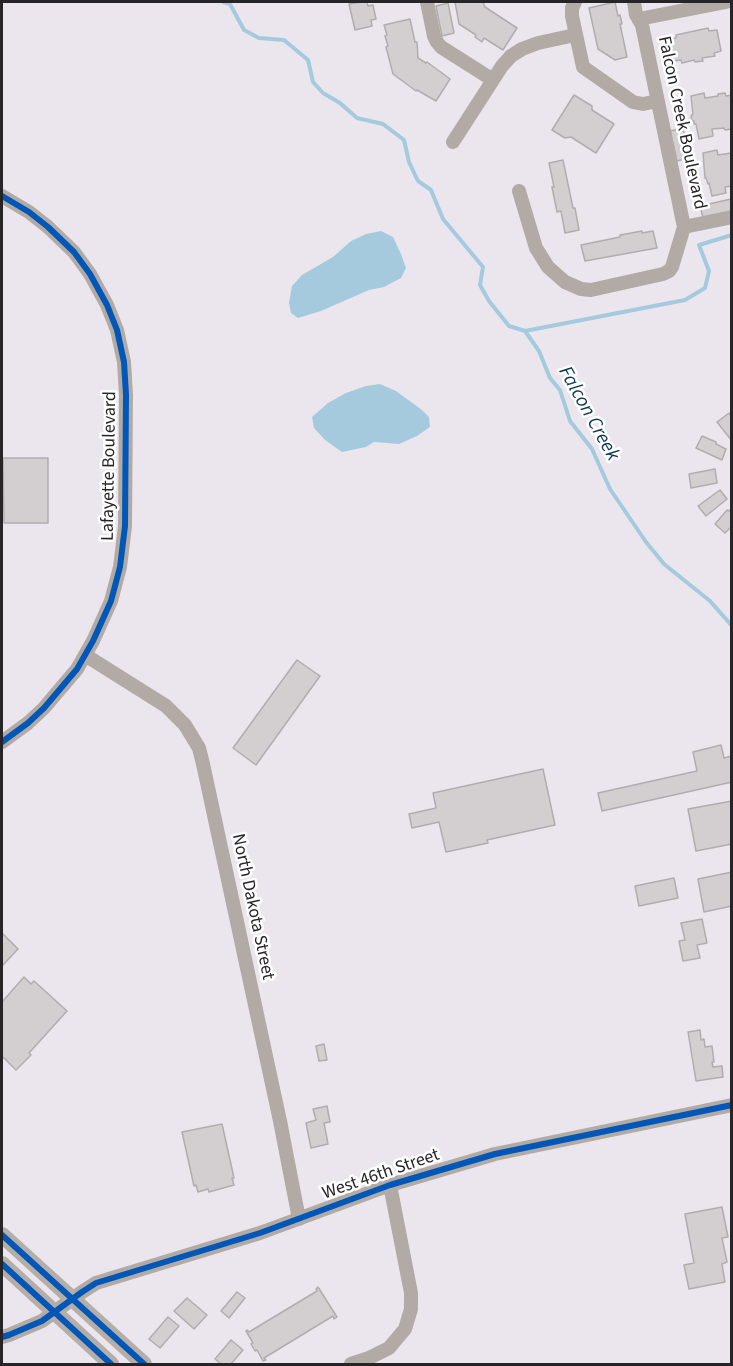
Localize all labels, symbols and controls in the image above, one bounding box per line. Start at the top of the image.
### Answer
street label: Falcon Creek Boulevard [652,34,710,212]
water label: Falcon Creek [552,362,624,466]
street label: Lafayette Boulevard [98,391,122,541]
street label: North Dakota Street [226,832,278,982]
street label: West 46th Street [320,1145,442,1205]

